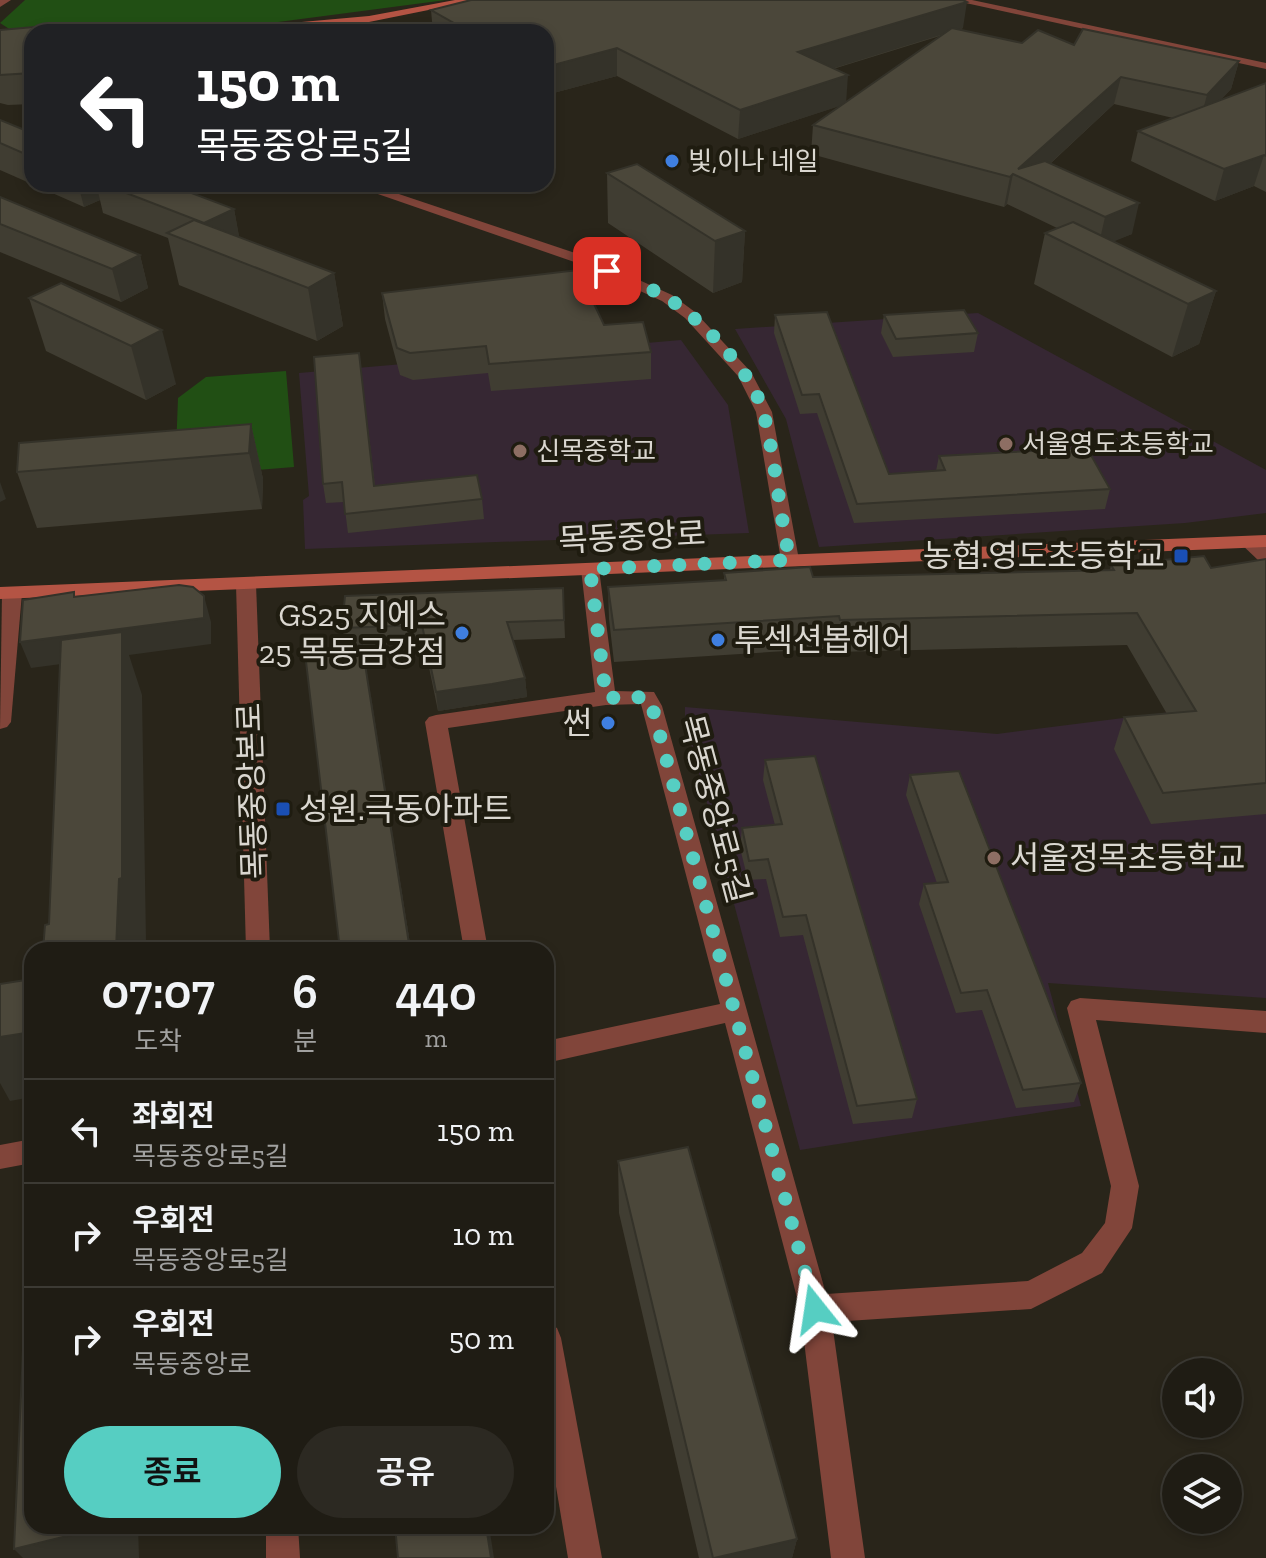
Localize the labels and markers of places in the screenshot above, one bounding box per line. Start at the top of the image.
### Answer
place label: 빛,이나 네일 [688,145,819,177]
marker: 빛,이나 네일 [663,152,681,170]
pin [573,237,641,305]
place label: 서울영도초등학교 [1022,428,1213,460]
place label: 신목중학교 [536,435,656,467]
marker: 서울영도초등학교 [997,435,1015,453]
marker: 신목중학교 [511,442,529,460]
place label: 농협.영도초등학교 [923,537,1165,575]
marker: 농협.영도초등학교 [1172,547,1190,565]
place label: GS25 지에스 25 목동금강점 [259,596,446,671]
place label: 투섹션봅헤어 [734,621,911,659]
marker: GS25 지에스 25 목동금강점 [453,624,471,642]
marker: 투섹션봅헤어 [709,631,727,649]
place label: 썬 [563,704,592,742]
marker: 썬 [599,714,617,732]
place label: 성원.극동아파트 [299,790,512,828]
marker: 성원.극동아파트 [274,800,292,818]
place label: 서울정목초등학교 [1010,839,1246,877]
marker: 서울정목초등학교 [985,849,1003,867]

